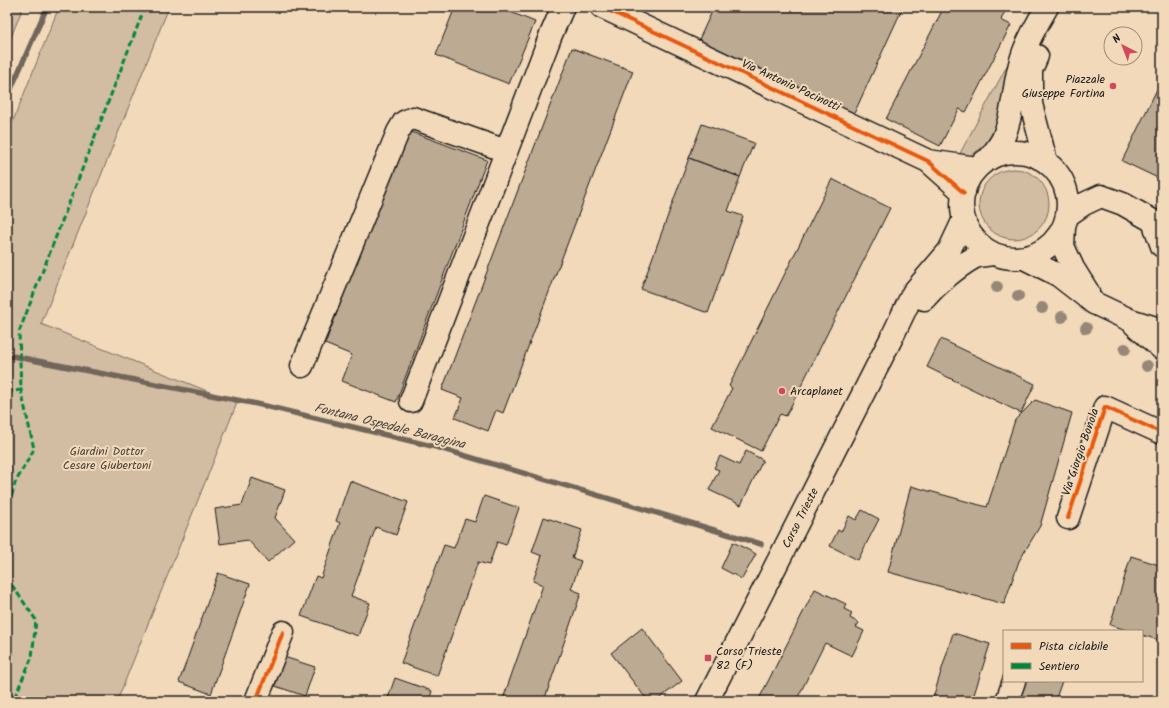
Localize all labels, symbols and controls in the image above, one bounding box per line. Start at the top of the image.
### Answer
north arrow [1103,26,1143,66]
text: N [1108,30,1126,48]
street label: Via Antonio Pacinotti [738,54,844,117]
place label: Piazzale Giuseppe Fortina [1022,70,1106,103]
marker: Piazzale Giuseppe Fortina [1108,81,1118,91]
place label: Arcaplanet [790,382,843,401]
marker: Arcaplanet [777,386,787,396]
water label: Fontana Ospedale Baraggina [312,398,468,456]
street label: Via Giorgio Bonola [1057,405,1104,499]
park label: Giardini Dottor Cesare Giubertoni [63,442,152,475]
street label: Corso Trieste [777,484,824,552]
legend [1003,630,1143,682]
text: Pista ciclabile [1039,637,1109,656]
place label: Corso Trieste 82 (F) [716,642,782,675]
marker: Corso Trieste 82 (F) [703,653,713,663]
text: Sentiero [1039,657,1079,676]

